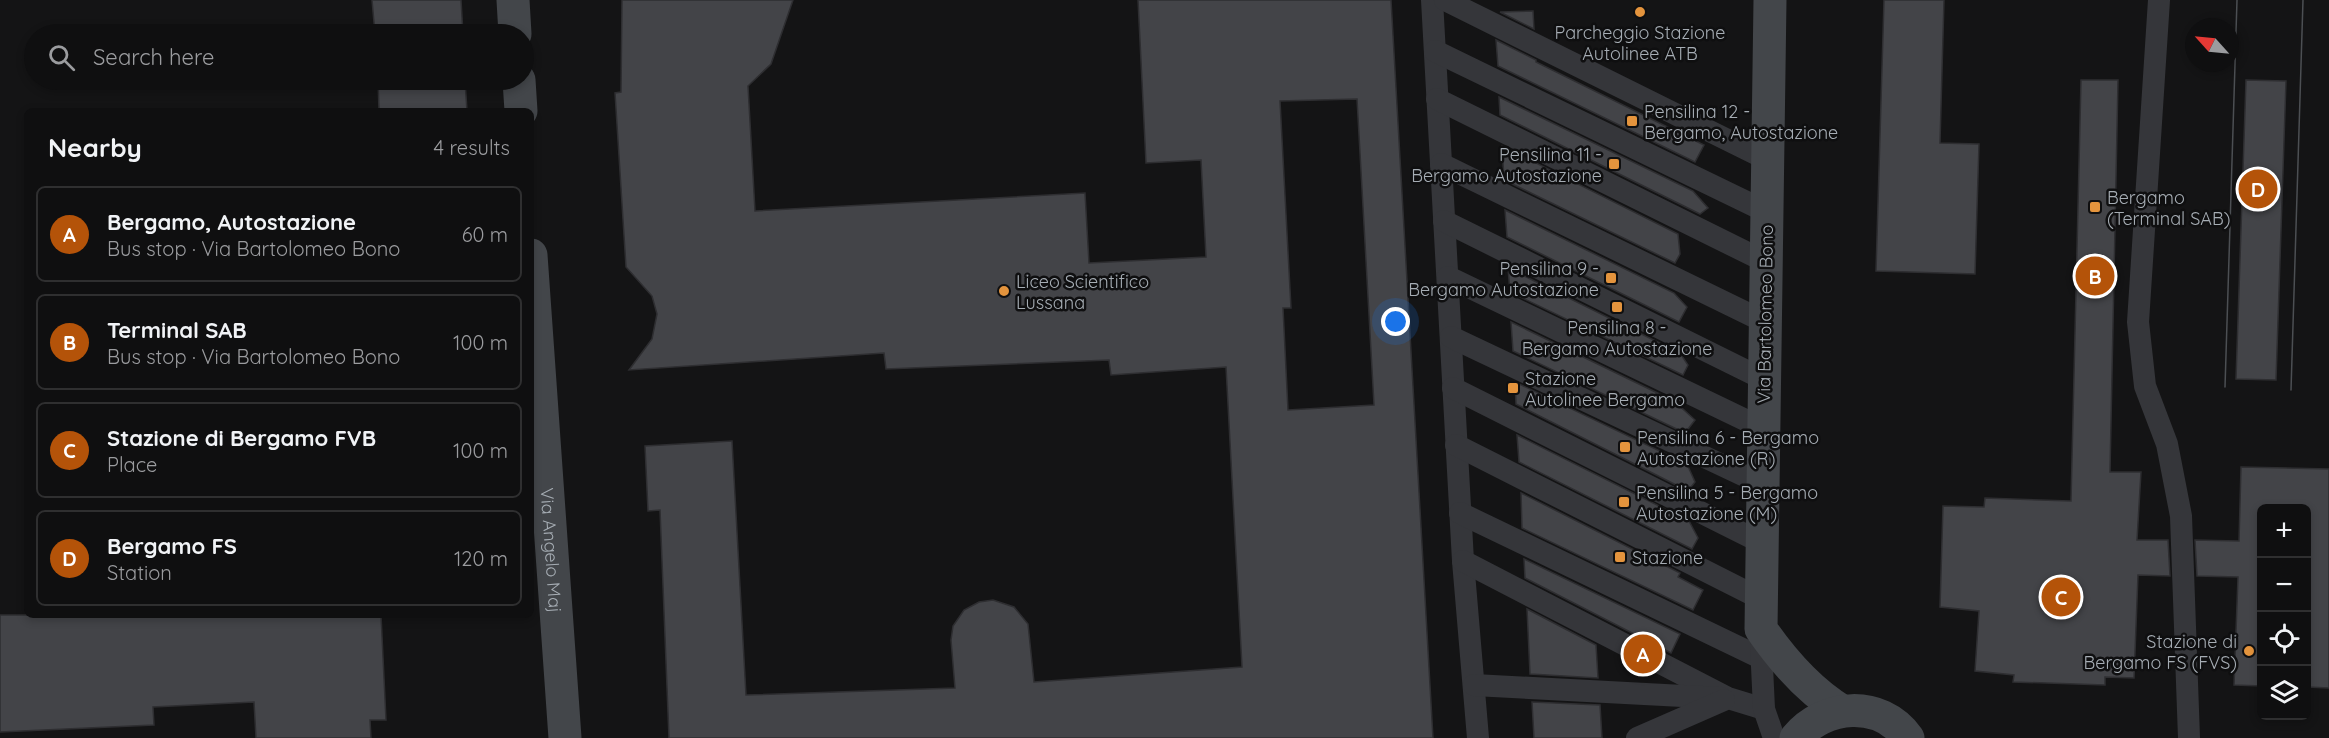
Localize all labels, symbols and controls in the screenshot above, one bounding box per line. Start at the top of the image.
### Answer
marker: Parcheggio Stazione Autolinee ATB [1633,5,1647,19]
north arrow [2185,18,2239,72]
place label: Parcheggio Stazione Autolinee ATB [1555,21,1725,65]
search box [24,24,534,90]
icon: search [45,41,78,74]
text: Search here [93,43,214,71]
place label: Pensilina 12 - Bergamo, Autostazione [1644,100,1838,144]
marker: Pensilina 12 - Bergamo, Autostazione [1625,114,1639,128]
text: Nearby [48,131,142,164]
text: 4 results [434,135,510,160]
place label: Pensilina 11 - Bergamo Autostazione [1411,143,1602,187]
marker: Pensilina 11 - Bergamo Autostazione [1607,157,1621,171]
pin: D [2238,166,2278,212]
place label: Bergamo (Terminal SAB) [2107,186,2230,230]
marker: Bergamo (Terminal SAB) [2088,200,2102,214]
text: Bergamo, Autostazione [107,208,356,236]
text: A [63,222,76,247]
text: 60 m [462,222,508,247]
street label: Via Bartolomeo Bono [1752,224,1778,404]
text: Bus stop · Via Bartolomeo Bono [107,236,400,261]
pin: B [2076,254,2114,298]
place label: Pensilina 9 - Bergamo Autostazione [1408,257,1599,301]
place label: Liceo Scientifico Lussana [1016,270,1149,314]
marker: Pensilina 9 - Bergamo Autostazione [1604,271,1618,285]
marker: Liceo Scientifico Lussana [997,284,1011,298]
marker: Pensilina 8 - Bergamo Autostazione [1610,300,1624,314]
your location [1381,307,1410,336]
text: Terminal SAB [107,316,247,344]
place label: Pensilina 8 - Bergamo Autostazione [1522,316,1712,360]
text: B [63,330,76,355]
text: 100 m [453,330,508,355]
text: Bus stop · Via Bartolomeo Bono [107,344,400,369]
place label: Stazione Autolinee Bergamo [1525,367,1685,411]
marker: Stazione Autolinee Bergamo [1506,381,1520,395]
text: Stazione di Bergamo FVB [107,424,376,452]
place label: Pensilina 6 - Bergamo Autostazione (R) [1637,426,1819,470]
text: C [63,438,76,463]
text: 100 m [453,438,508,463]
marker: Pensilina 6 - Bergamo Autostazione (R) [1618,440,1632,454]
text: Place [107,452,157,477]
place label: Pensilina 5 - Bergamo Autostazione (M) [1636,481,1818,525]
street label: Via Angelo Maj [536,487,568,614]
marker: Pensilina 5 - Bergamo Autostazione (M) [1617,495,1631,509]
map controls [2257,504,2311,720]
button: + [2257,504,2311,558]
text: Bergamo FS [107,532,237,560]
text: D [62,546,77,571]
text: 120 m [454,546,508,571]
place label: Stazione [1632,546,1703,569]
marker: Stazione [1613,550,1627,564]
button: − [2257,558,2311,612]
text: Station [107,560,172,585]
pin: C [2042,574,2080,620]
button: locate [2257,612,2311,666]
place label: Stazione di Bergamo FS (FVS) [2084,630,2237,674]
pin: A [1624,632,1662,676]
marker: Stazione di Bergamo FS (FVS) [2242,644,2256,658]
button: layers [2257,666,2311,720]

